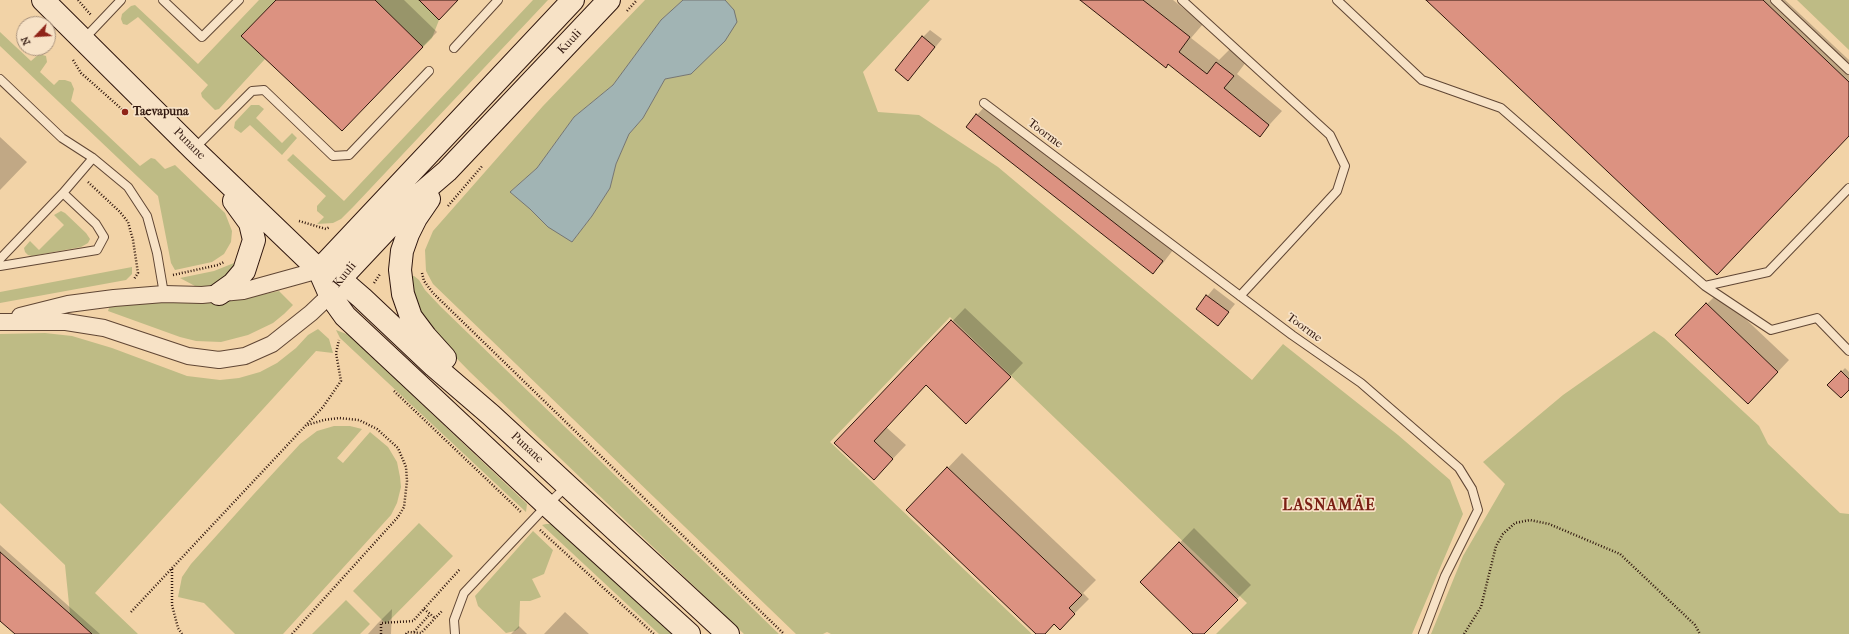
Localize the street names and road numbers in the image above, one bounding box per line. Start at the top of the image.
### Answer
street label: Kuuli [555,27,585,57]
street label: Toorme [1025,116,1065,152]
street label: Punane [170,125,208,163]
street label: Kuuli [330,259,360,291]
street label: Toorme [1284,310,1324,346]
street label: Punane [508,429,546,467]

